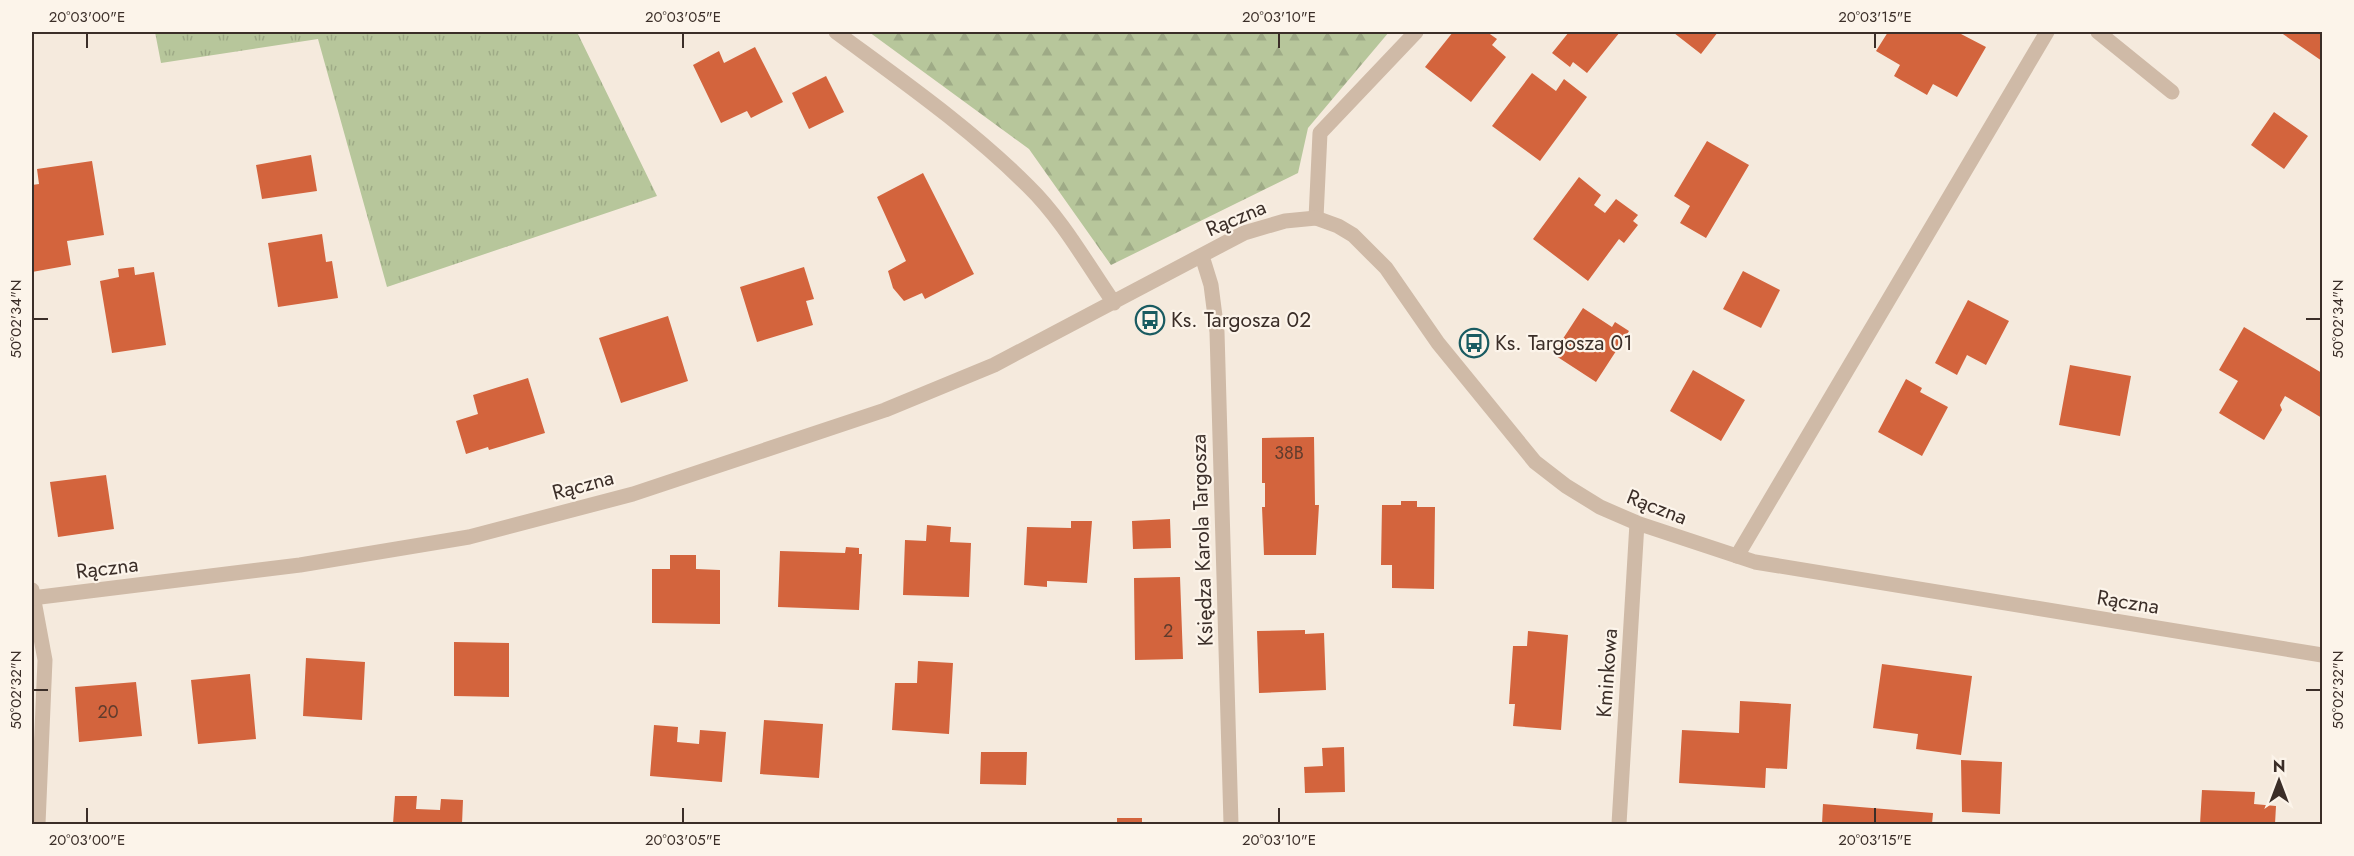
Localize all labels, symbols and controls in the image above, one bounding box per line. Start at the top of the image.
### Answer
text: 20°03'00"E [49,6,125,28]
text: 20°03'05"E [645,6,721,28]
text: 20°03'10"E [1242,6,1316,28]
text: 20°03'15"E [1838,6,1912,28]
street label: Rączna [1201,192,1271,244]
text: 50°02'34"N [5,280,27,358]
text: 50°02'34"N [2327,280,2349,358]
bus stop icon: Ks. Targosza 02 [1134,304,1166,336]
place label: Ks. Targosza 02 [1171,305,1311,335]
bus stop icon: Ks. Targosza 01 [1458,327,1490,359]
place label: Ks. Targosza 01 [1495,328,1633,358]
street label: Księdza Karola Targosza [1183,433,1221,647]
house number: 38B [1274,440,1304,466]
street label: Rączna [549,462,617,508]
street label: Rączna [1622,482,1692,532]
street label: Rączna [74,549,140,587]
street label: Rączna [2095,582,2161,622]
house number: 2 [1163,618,1173,644]
street label: Kminkowa [1589,627,1625,719]
text: 50°02'32"N [5,651,27,729]
text: 50°02'32"N [2327,651,2349,729]
house number: 20 [97,699,119,725]
north arrow [2249,751,2309,811]
text: N [2273,755,2285,778]
text: 20°03'00"E [49,829,125,851]
text: 20°03'05"E [645,829,721,851]
text: 20°03'10"E [1242,829,1316,851]
text: 20°03'15"E [1838,829,1912,851]

